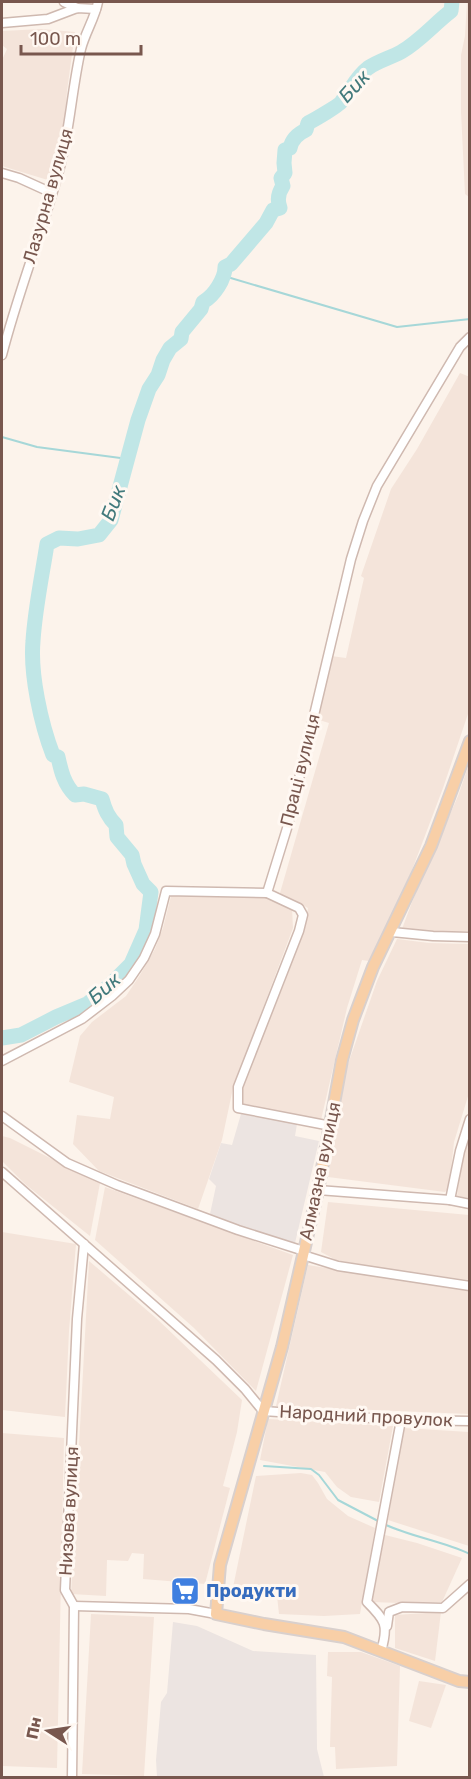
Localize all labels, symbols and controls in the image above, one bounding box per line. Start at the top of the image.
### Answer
scale bar [21,18,141,56]
text: 100 m [30,28,81,50]
water label: Бик [333,64,375,107]
street label: Лазурна вулиця [18,126,78,266]
water label: Бик [95,482,131,524]
street label: Праці вулиця [275,711,325,829]
water label: Бик [83,967,126,1009]
street label: Алмазна вулиця [295,1100,345,1242]
street label: Народний провулок [279,1400,454,1432]
street label: Низова вулиця [55,1446,83,1576]
supermarket icon: Продукти [169,1575,201,1607]
place label: Продукти [206,1580,297,1602]
north arrow [18,1701,78,1761]
text: Пн [22,1715,45,1741]

